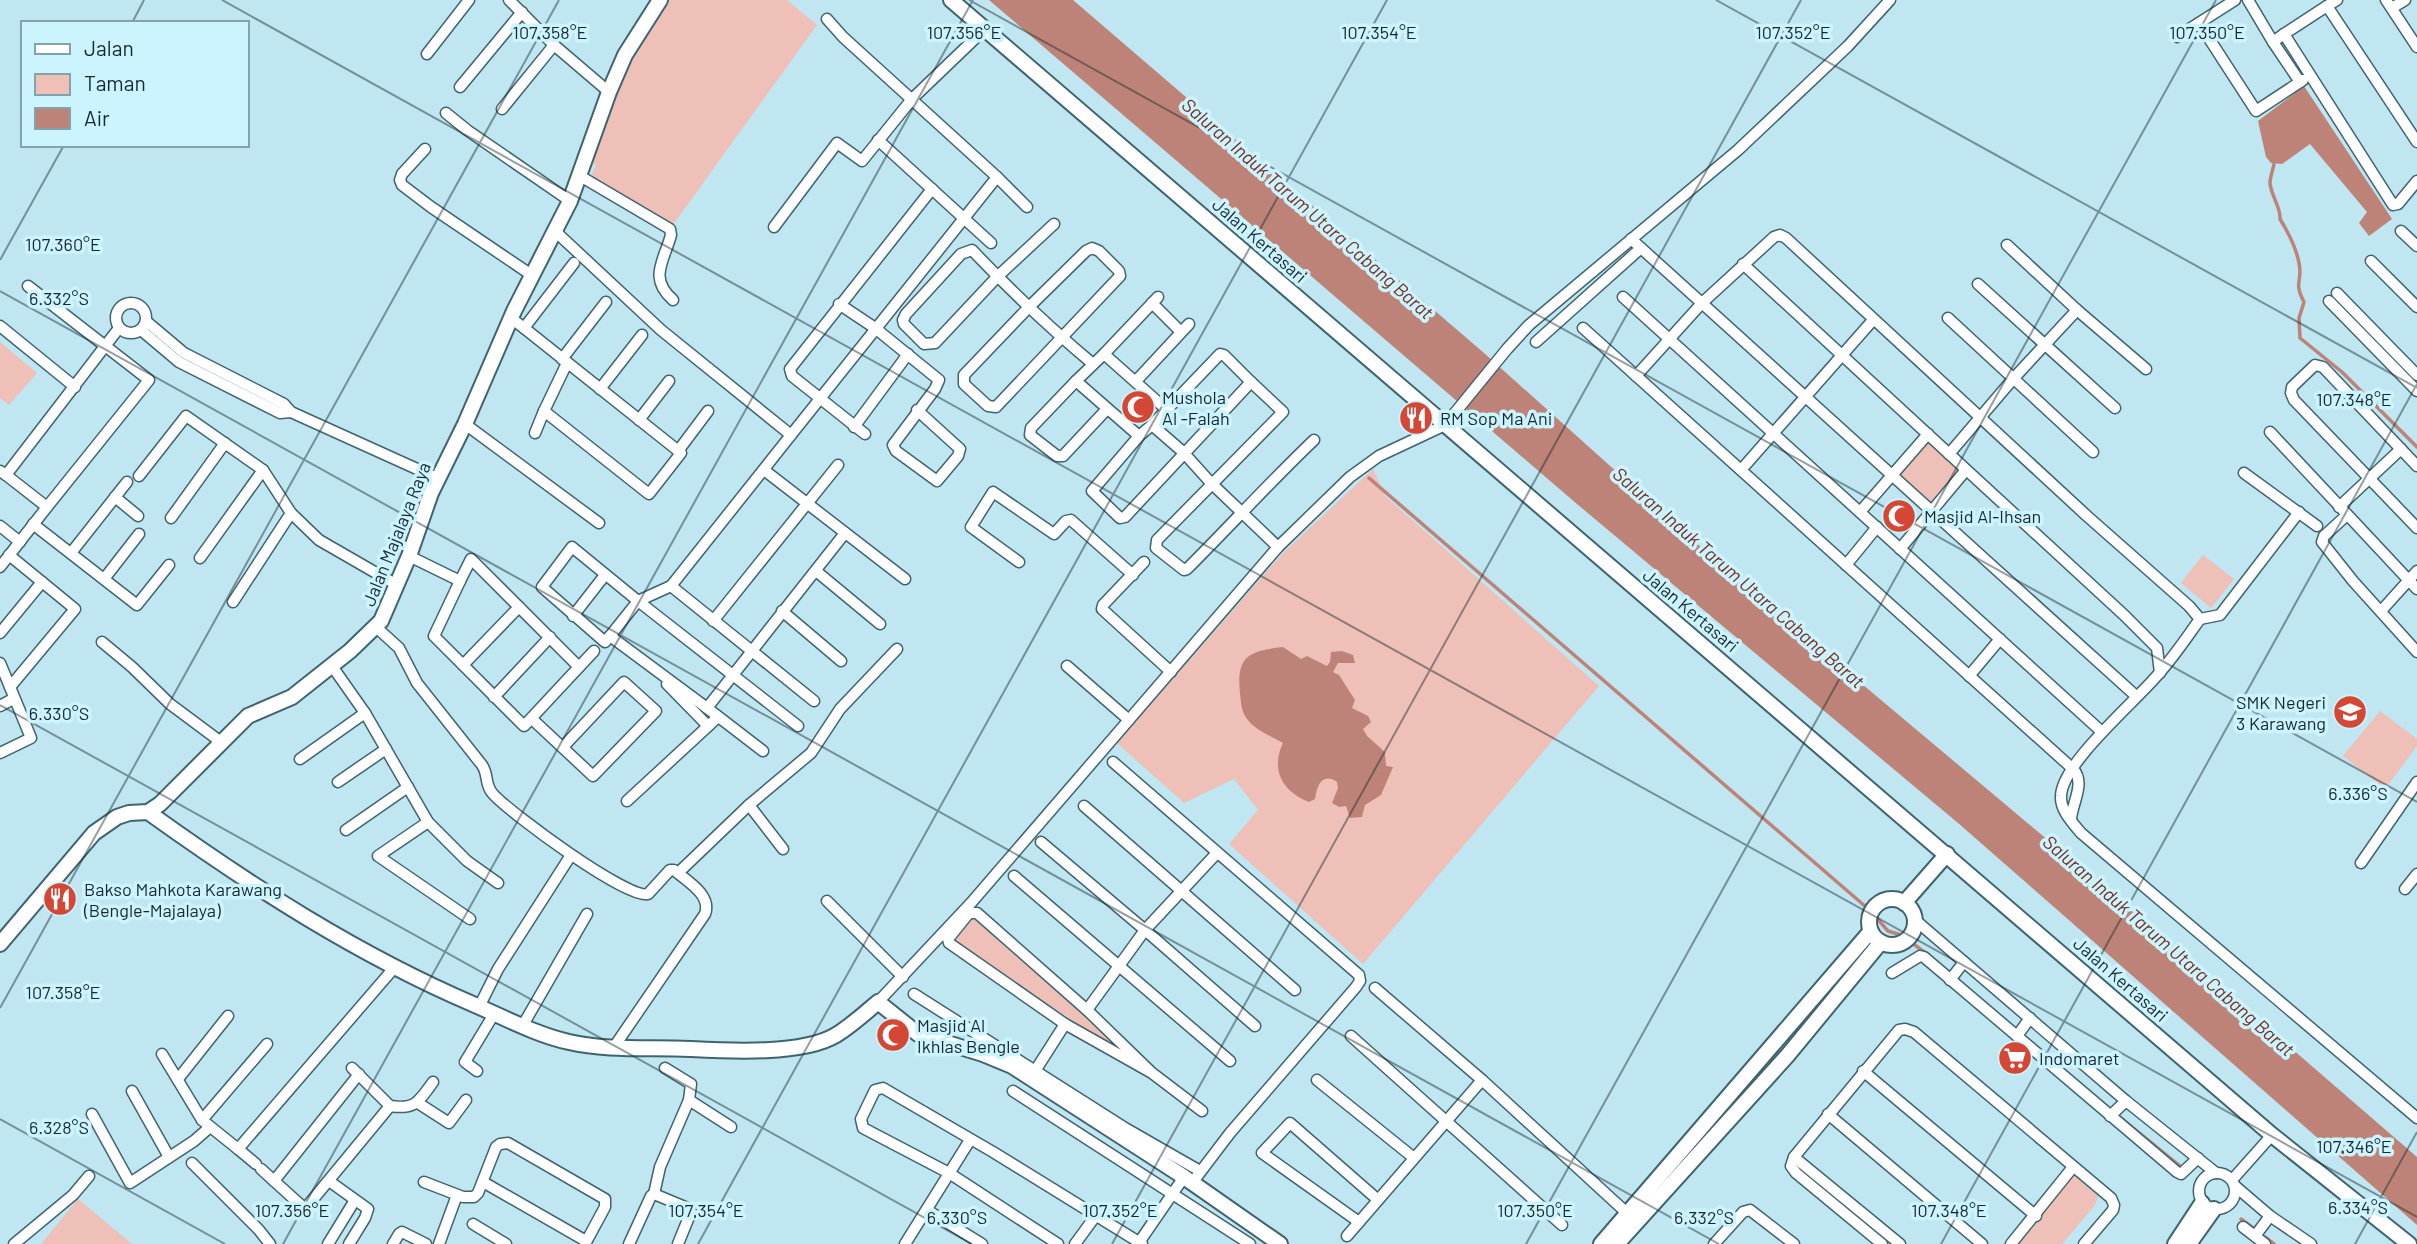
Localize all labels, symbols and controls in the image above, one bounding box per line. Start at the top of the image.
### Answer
legend [21,21,248,147]
text: 107.358°E [513,21,587,43]
text: 107.356°E [927,21,1001,43]
text: 107.354°E [1341,21,1417,43]
text: 107.352°E [1755,21,1831,43]
text: 107.350°E [2169,21,2245,43]
text: Jalan [84,35,134,60]
text: Taman [84,70,146,95]
water label: Saluran Induk Tarum Utara Cabang Barat [1178,93,1439,324]
text: Air [84,105,110,130]
street label: Jalan Kertasari [1208,193,1312,287]
text: 107.360°E [25,233,101,255]
text: 6.332°S [29,287,89,309]
place label: Mushola Al -Falah [1162,386,1230,429]
mosque icon: Mushola Al -Falah [1119,388,1157,426]
text: 107.348°E [2316,388,2392,410]
restaurant icon: RM Sop Ma Ani [1397,399,1435,437]
place label: RM Sop Ma Ani [1440,407,1552,429]
street label: Jalan Majalaya Raya [357,459,435,609]
water label: Saluran Induk Tarum Utara Cabang Barat [1609,462,1870,693]
mosque icon: Masjid Al-Ihsan [1880,497,1918,535]
place label: Masjid Al-Ihsan [1924,505,2041,527]
street label: Jalan Kertasari [1639,564,1743,656]
place label: SMK Negeri 3 Karawang [2236,691,2326,734]
school or university icon: SMK Negeri 3 Karawang [2331,693,2369,731]
text: 6.330°S [29,702,89,724]
text: 6.336°S [2328,782,2388,804]
water label: Saluran Induk Tarum Utara Cabang Barat [2039,830,2300,1061]
place label: Bakso Mahkota Karawang (Bengle-Majalaya) [83,878,282,921]
restaurant icon: Bakso Mahkota Karawang (Bengle-Majalaya) [41,880,79,918]
street label: Jalan Kertasari [2069,932,2173,1026]
text: 107.358°E [26,981,100,1003]
place label: Masjid Al Ikhlas Bengle [917,1014,1020,1057]
mosque icon: Masjid Al Ikhlas Bengle [874,1016,912,1054]
supermarket icon: Indomaret [1996,1039,2034,1077]
place label: Indomaret [2039,1047,2119,1069]
text: 6.328°S [29,1116,89,1138]
text: 107.346°E [2316,1135,2392,1157]
text: 6.334°S [2328,1196,2388,1218]
text: 107.356°E [255,1199,329,1221]
text: 107.354°E [668,1199,744,1221]
text: 107.352°E [1082,1199,1158,1221]
text: 107.350°E [1497,1199,1573,1221]
text: 107.348°E [1911,1199,1987,1221]
text: 6.330°S [927,1206,987,1228]
text: 6.332°S [1674,1206,1734,1228]

